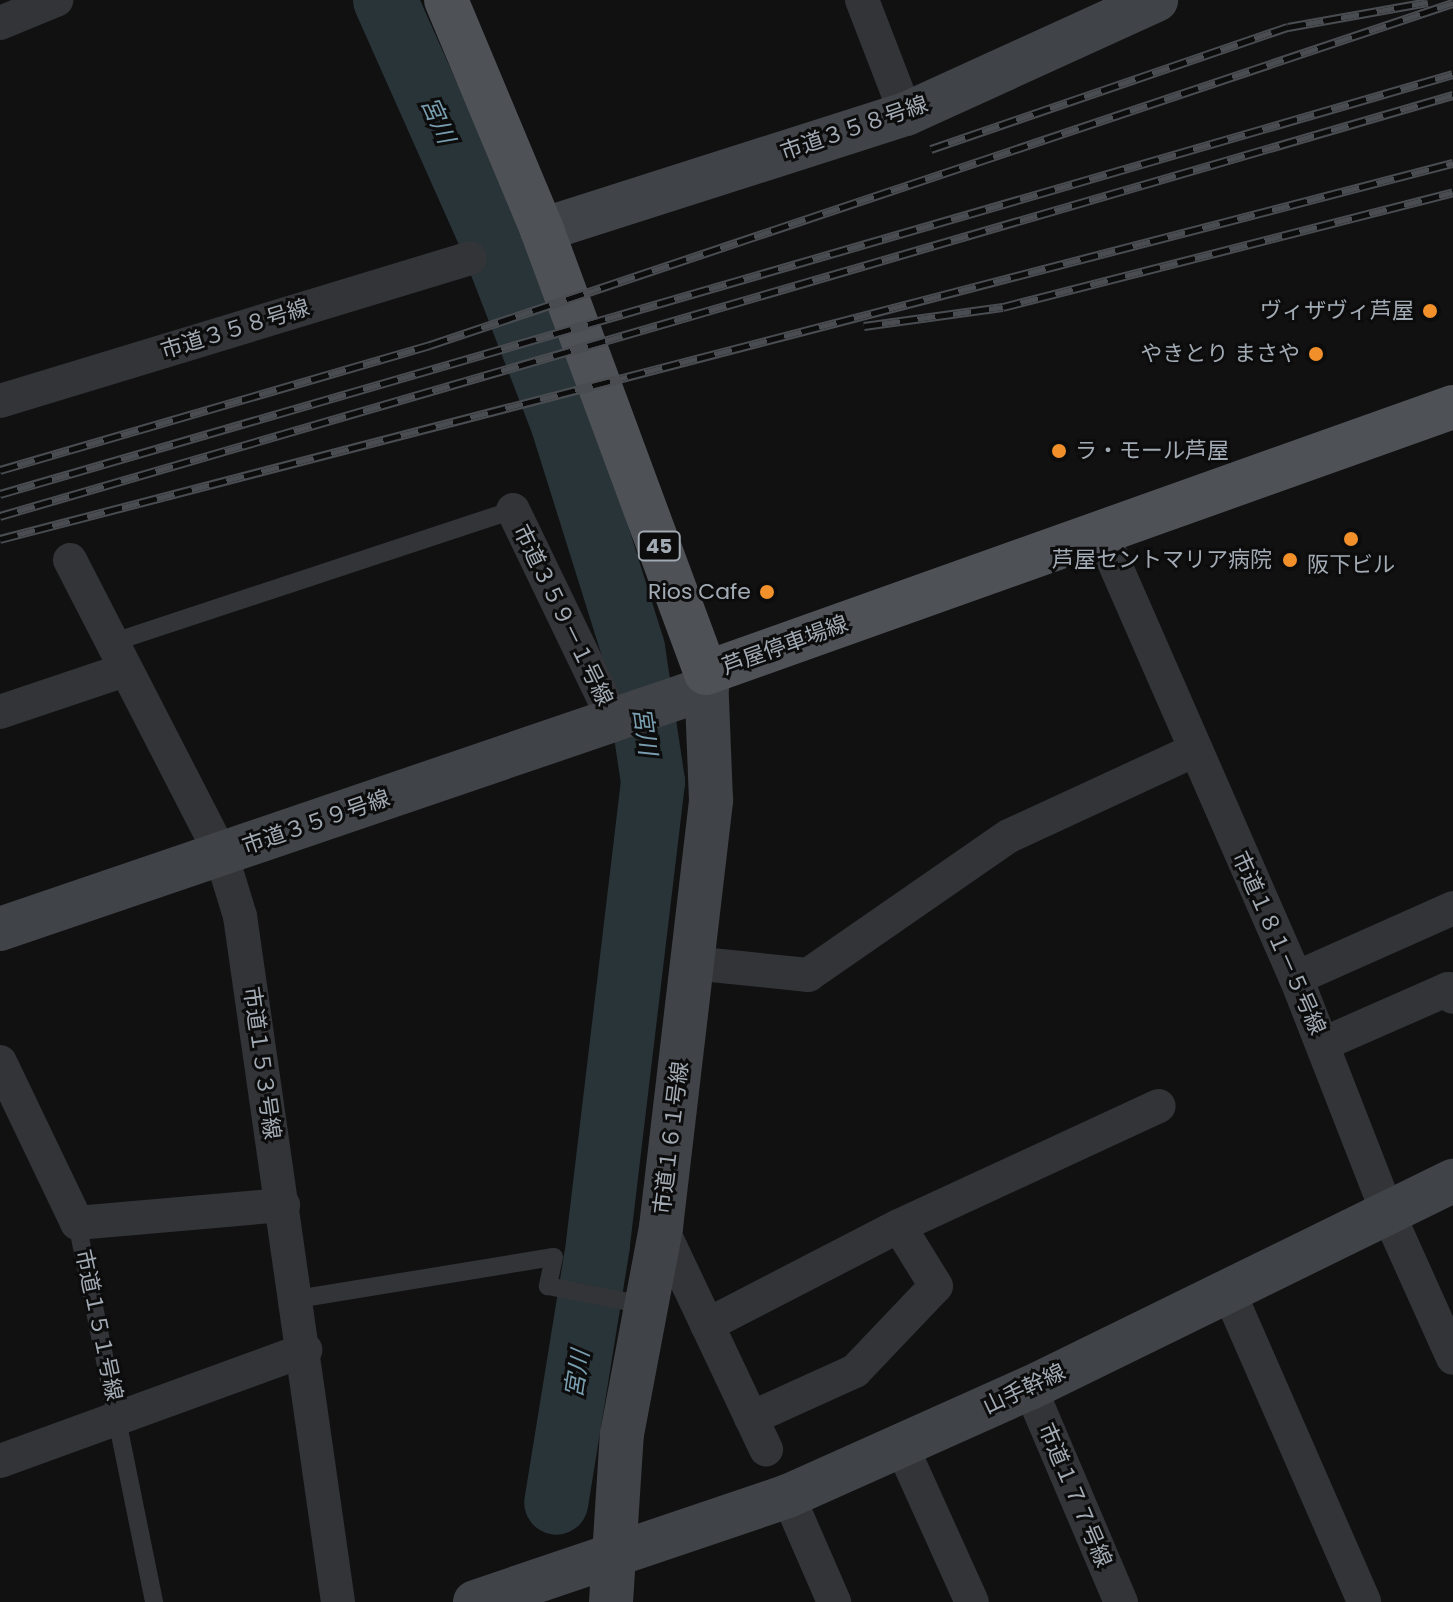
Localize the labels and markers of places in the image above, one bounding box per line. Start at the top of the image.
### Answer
place label: ヴィザヴィ芦屋 [1260,298,1414,324]
marker: ヴィザヴィ芦屋 [1421,302,1439,320]
place label: やきとり まさや [1140,341,1300,367]
marker: やきとり まさや [1307,345,1325,363]
place label: ラ・モール芦屋 [1075,438,1229,464]
marker: ラ・モール芦屋 [1050,442,1068,460]
marker: 阪下ビル [1342,530,1360,548]
place label: 芦屋セントマリア病院 [1052,547,1272,573]
marker: 芦屋セントマリア病院 [1279,549,1301,571]
place label: 阪下ビル [1307,552,1395,578]
place label: Rios Cafe [648,579,751,605]
marker: Rios Cafe [758,583,776,601]

